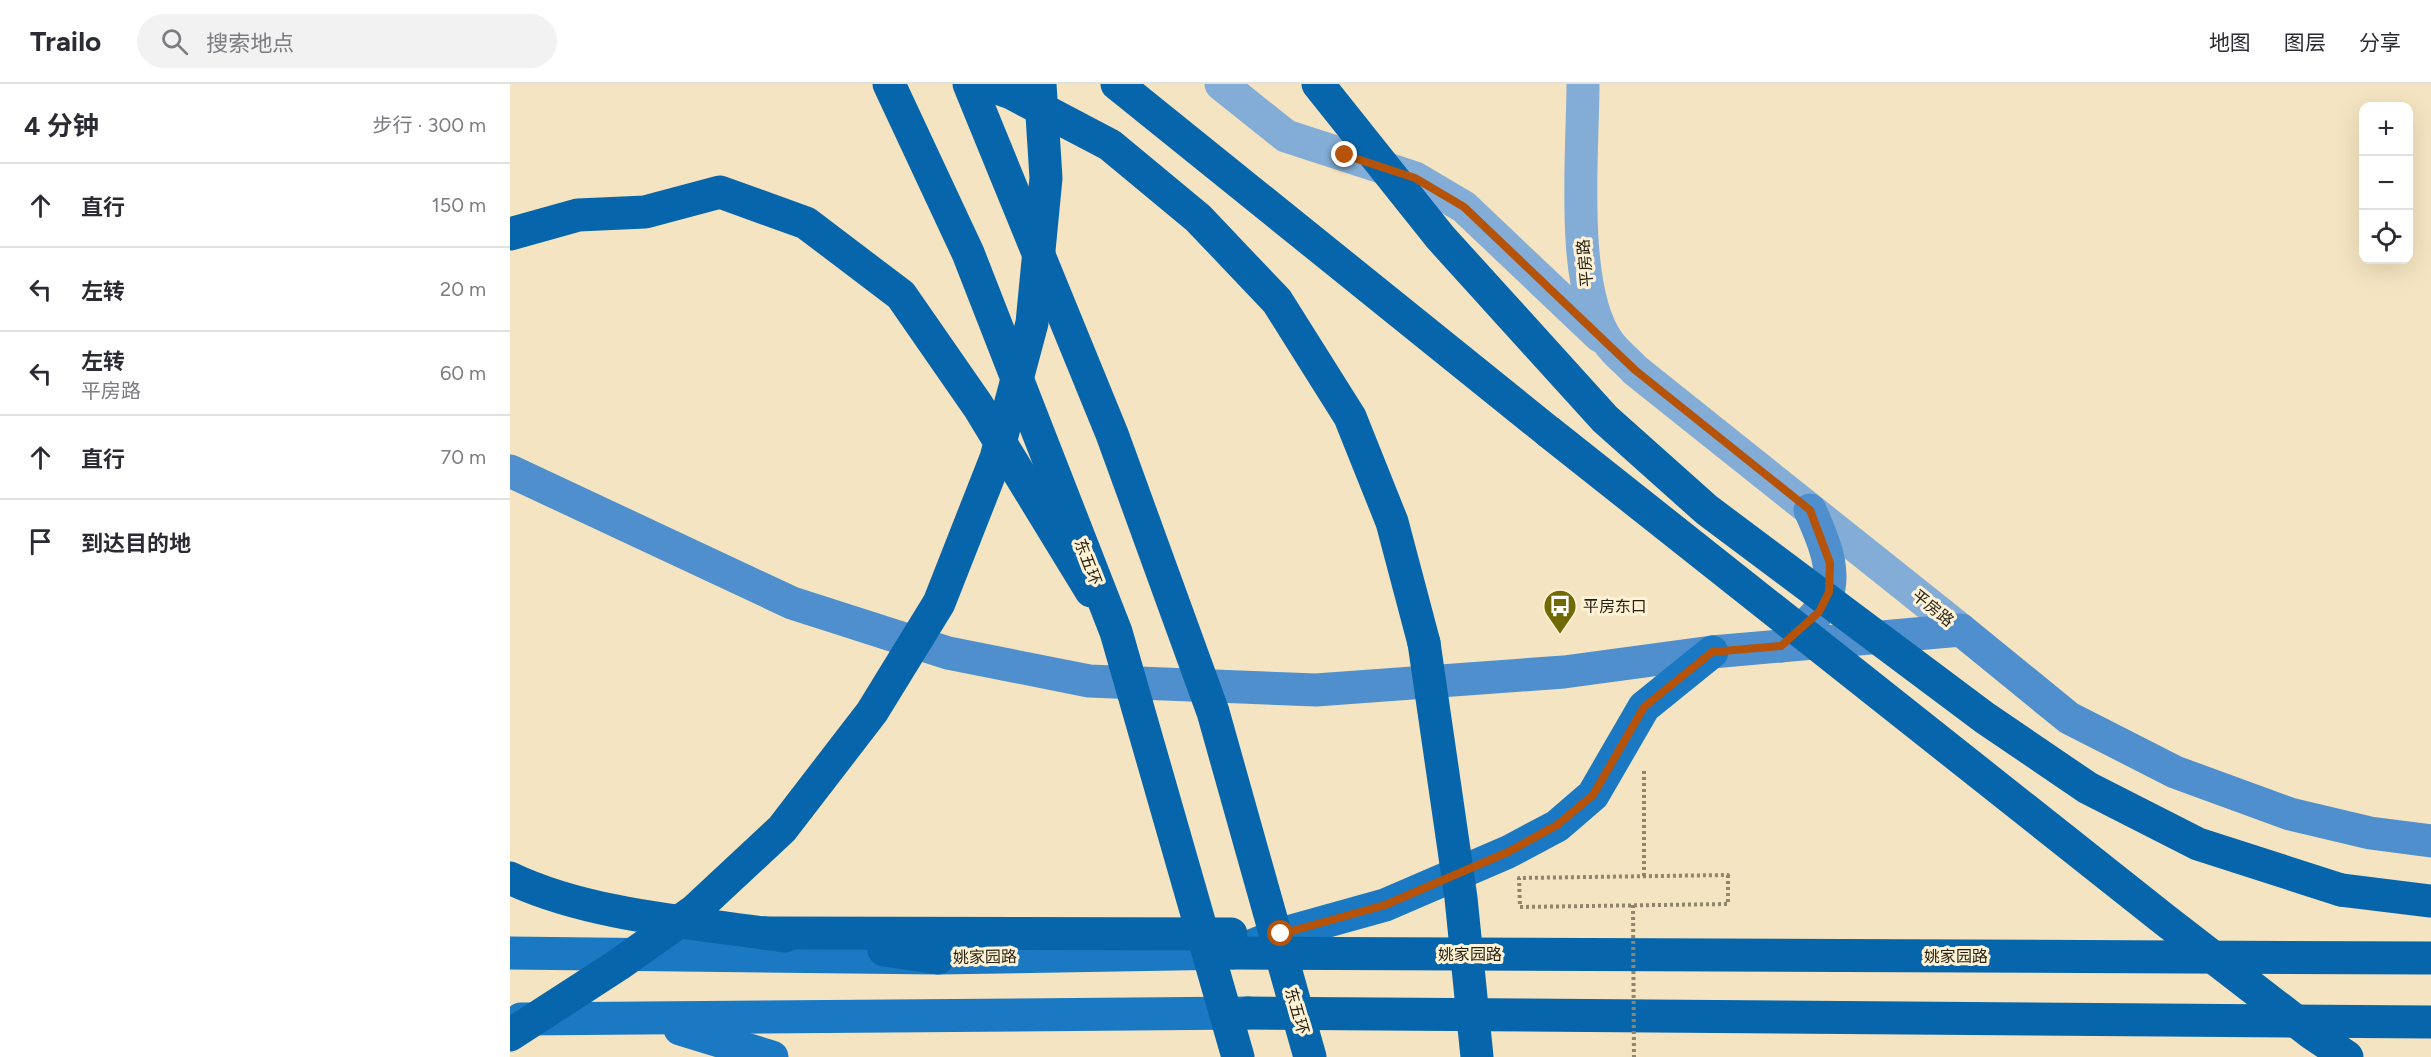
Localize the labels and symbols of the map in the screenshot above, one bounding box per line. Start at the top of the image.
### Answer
route end [1331,141,1357,167]
street label: 平房路 [1573,238,1597,288]
street label: 东五环 [1071,536,1105,588]
street label: 平房路 [1908,586,1958,630]
bus stop icon: 平房东口 [1542,588,1578,635]
place label: 平房东口 [1583,597,1647,616]
route start [1267,920,1293,946]
street label: 姚家园路 [1438,945,1502,964]
street label: 姚家园路 [953,947,1017,967]
street label: 姚家园路 [1924,947,1988,966]
street label: 东五环 [1281,985,1313,1037]

